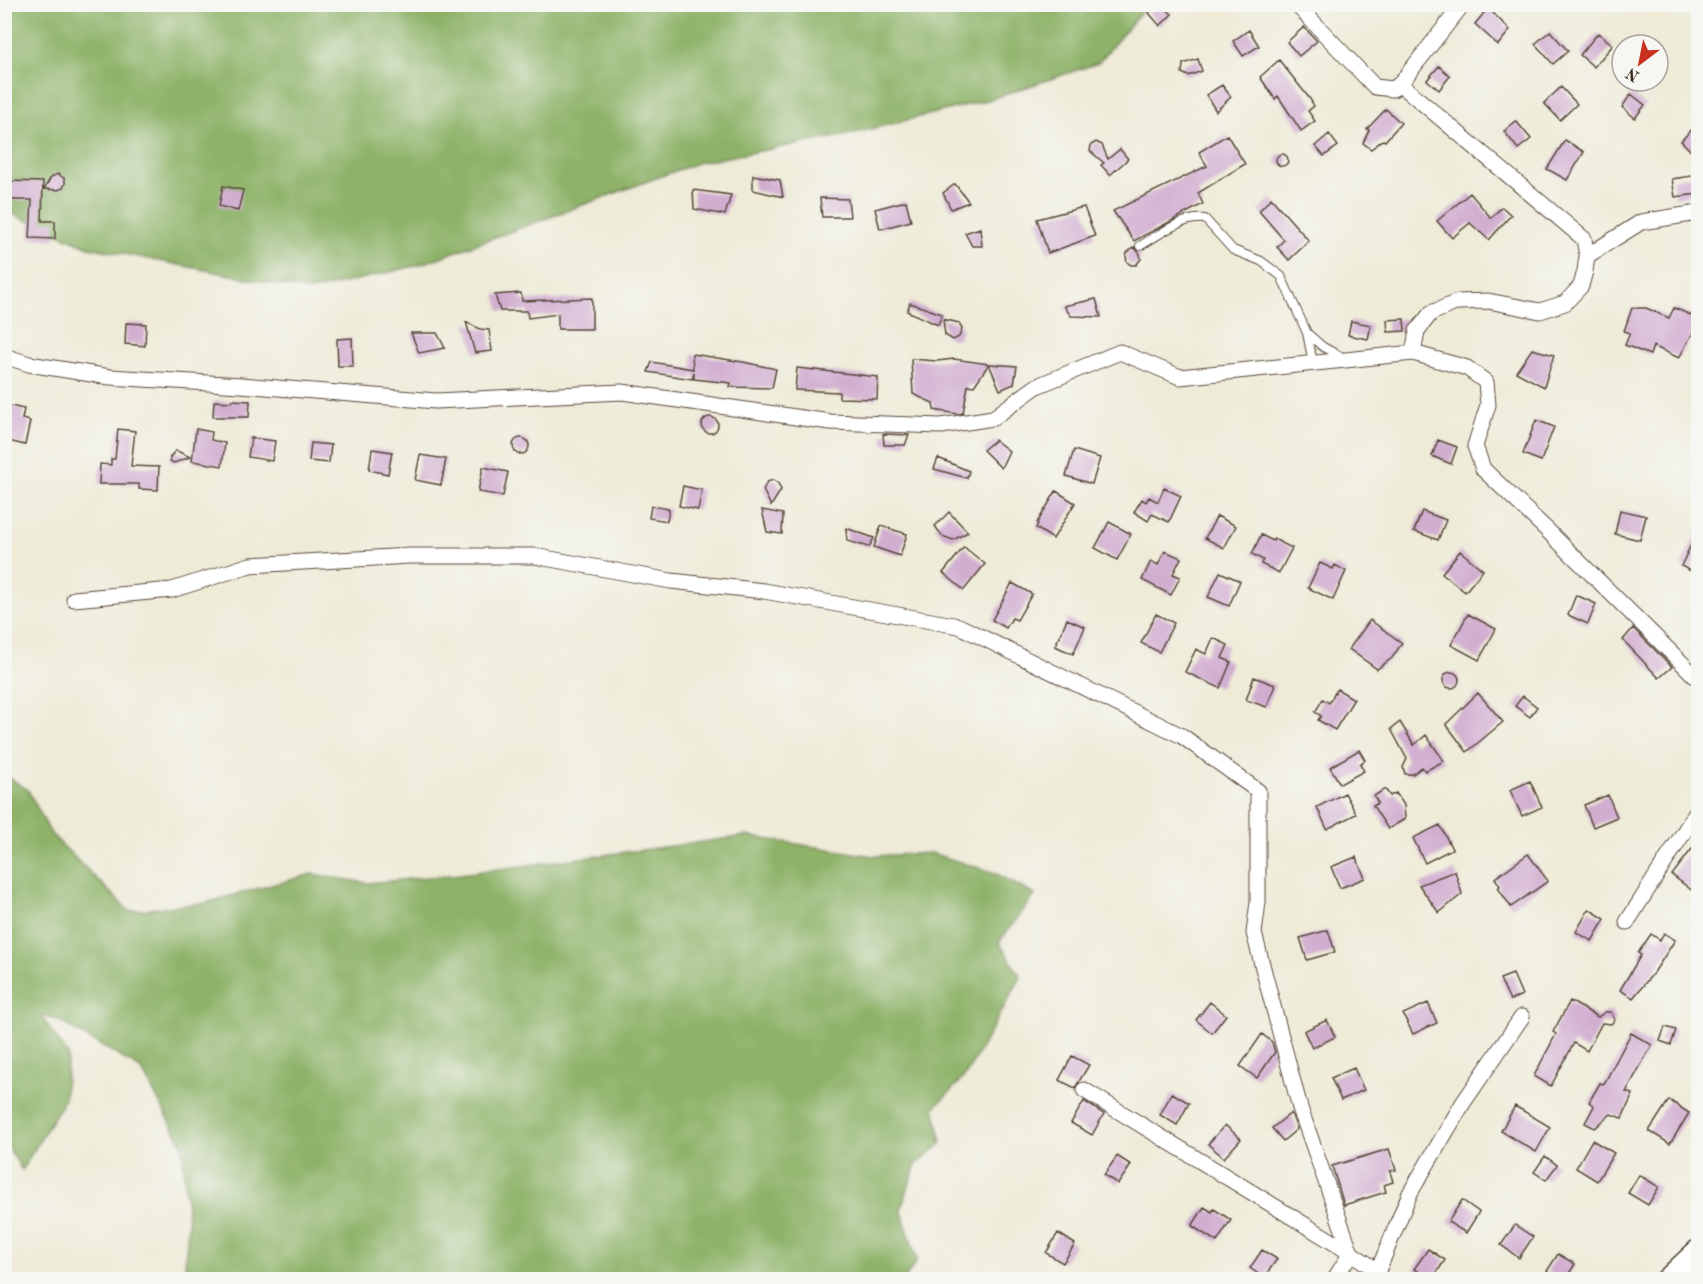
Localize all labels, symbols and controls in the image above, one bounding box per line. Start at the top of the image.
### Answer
north arrow [1610,33,1670,93]
text: N [1623,64,1643,84]

